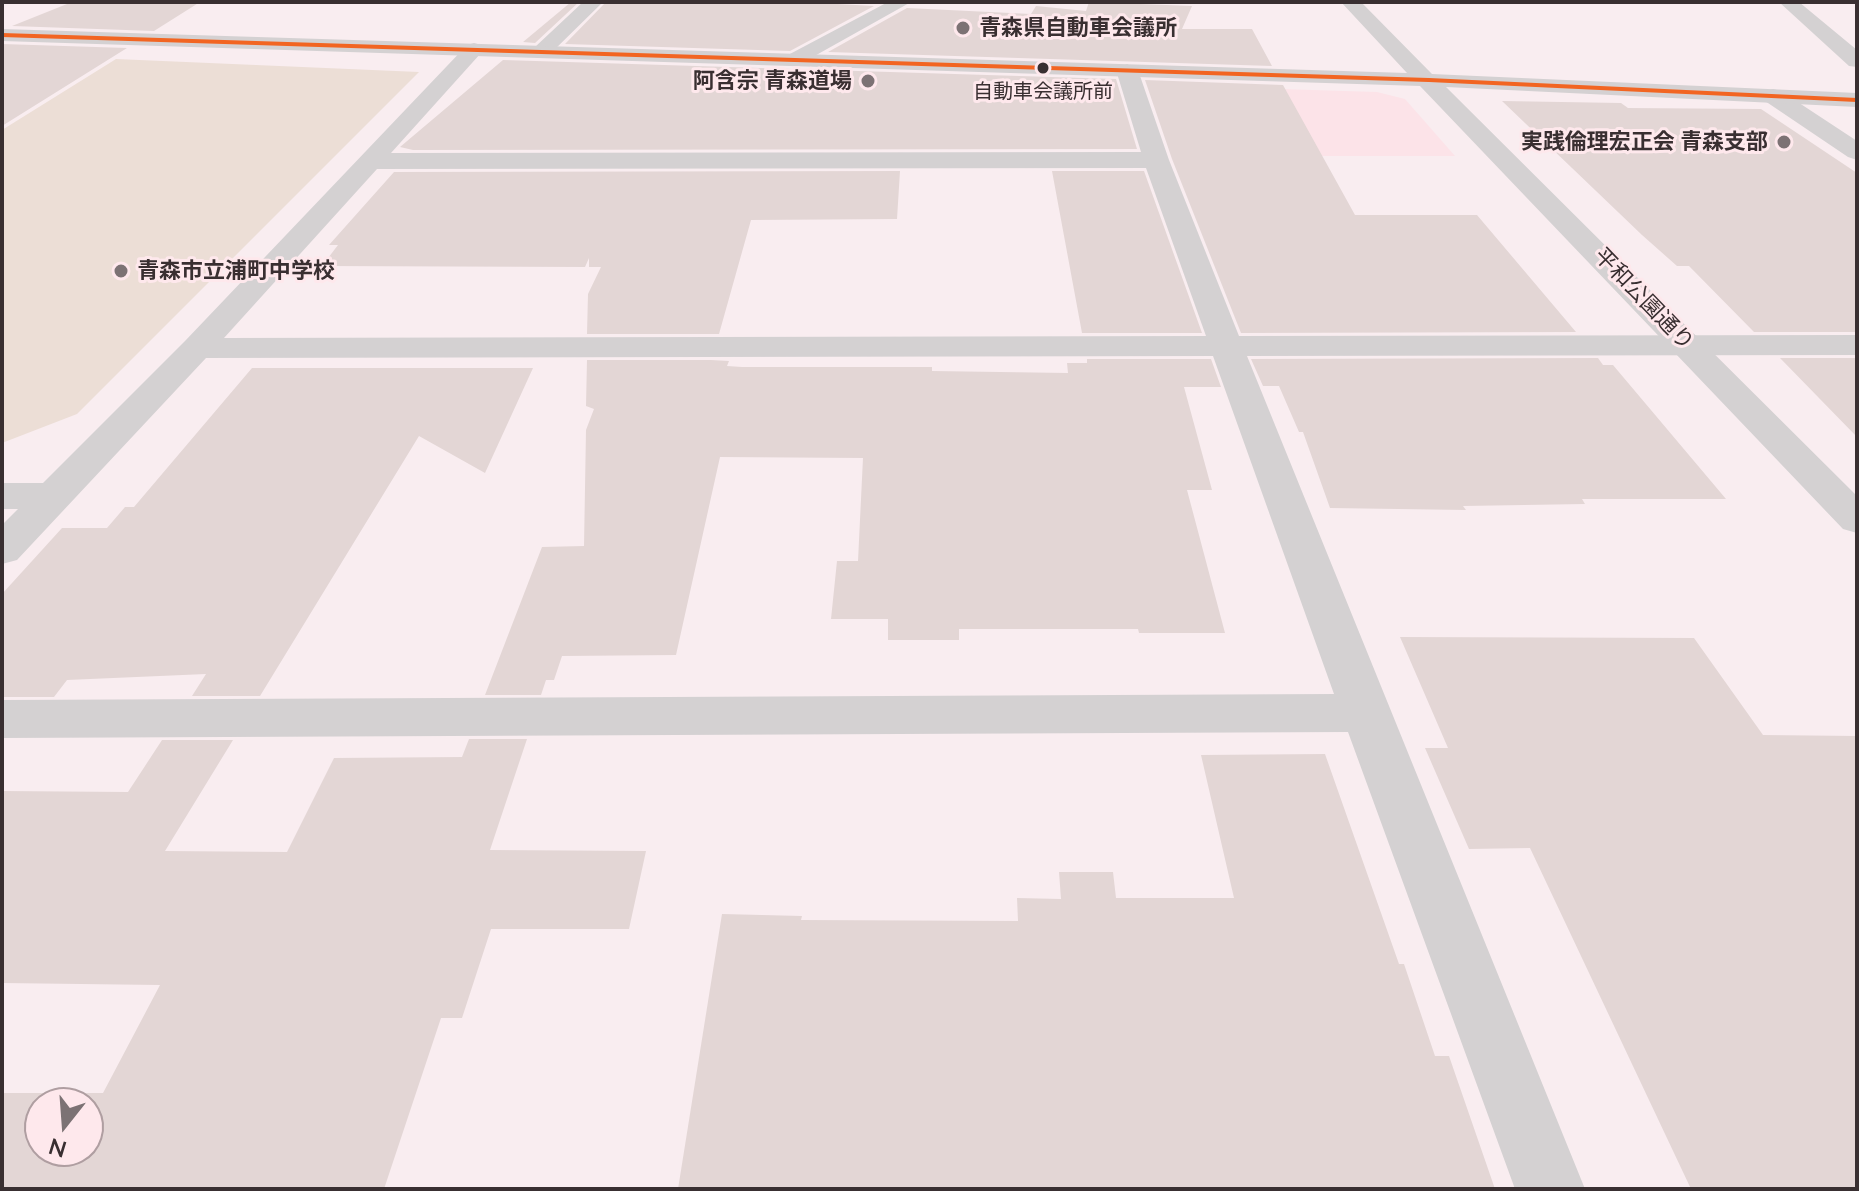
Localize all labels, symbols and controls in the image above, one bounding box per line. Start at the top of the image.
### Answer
place label: 青森県自動車会議所 [979,15,1177,41]
marker: 青森県自動車会議所 [954,19,972,37]
marker: 自動車会議所前 [1035,60,1051,76]
place label: 阿含宗 青森道場 [693,68,852,94]
marker: 阿含宗 青森道場 [859,72,877,90]
place label: 自動車会議所前 [973,80,1113,104]
place label: 実践倫理宏正会 青森支部 [1521,129,1768,155]
marker: 実践倫理宏正会 青森支部 [1775,133,1793,151]
street label: 平和公園通り [1589,242,1699,356]
place label: 青森市立浦町中学校 [137,258,335,284]
marker: 青森市立浦町中学校 [112,262,130,280]
north arrow [24,1087,104,1167]
text: N [45,1133,69,1164]

